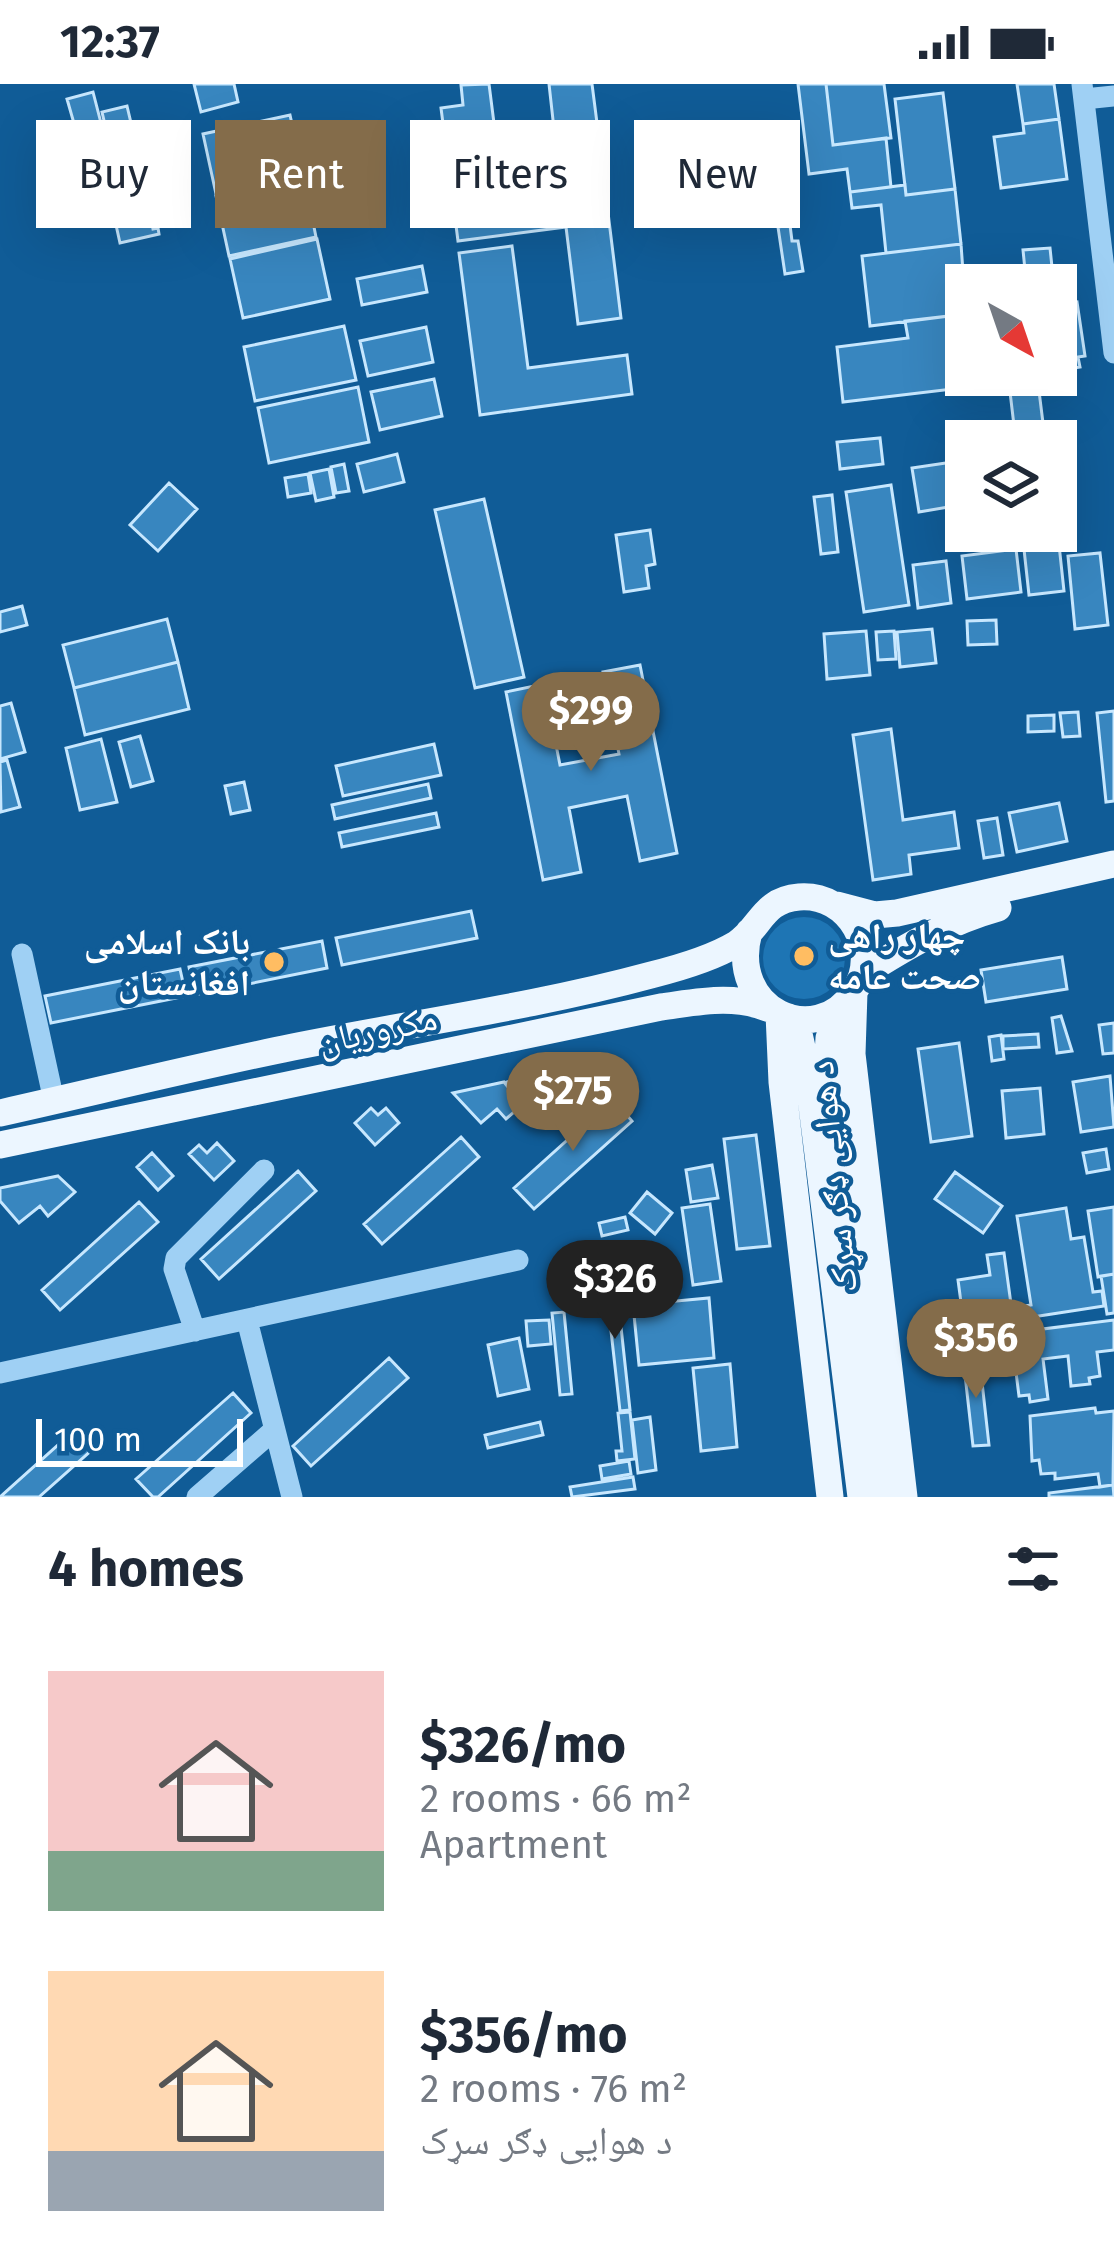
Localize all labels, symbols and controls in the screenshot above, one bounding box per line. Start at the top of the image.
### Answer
text: 12:37 [60,15,160,69]
chip: Buy [36,120,191,228]
chip: Rent [215,120,386,228]
chip: Filters [410,120,610,228]
chip: New [634,120,800,228]
north arrow [945,264,1077,396]
map controls [945,264,1077,552]
button: layers [945,420,1077,552]
pin: $299 [520,672,662,774]
text: $299 [549,688,633,734]
place label: چهار راهی صحت عامه [828,914,981,999]
place label: بانک اسلامی افغانستان [84,920,250,1005]
marker: چهار راهی صحت عامه [791,943,817,969]
marker: بانک اسلامی افغانستان [261,949,287,975]
street label: مکروریان [314,996,441,1064]
pin: $275 [502,1052,644,1154]
street label: د هوایی ډګر سړک [799,1059,867,1295]
text: $275 [533,1068,613,1114]
pin: $326 [544,1240,686,1342]
text: $326 [573,1256,657,1302]
pin: $356 [905,1299,1047,1401]
text: $356 [934,1315,1018,1361]
scale bar [36,1413,243,1466]
text: 100 m [54,1420,142,1460]
icon: filters [1000,1536,1066,1602]
text: 4 homes [48,1538,244,1600]
text: $326/mo [420,1714,626,1776]
icon: home [144,1719,288,1863]
text: 2 rooms · 66 m² [420,1776,691,1822]
text: Apartment [420,1822,607,1868]
text: $356/mo [420,2004,627,2066]
icon: home [144,2019,288,2163]
text: 2 rooms · 76 m² [420,2066,687,2112]
text: د هوایی ډګر سړک [420,2118,672,2164]

